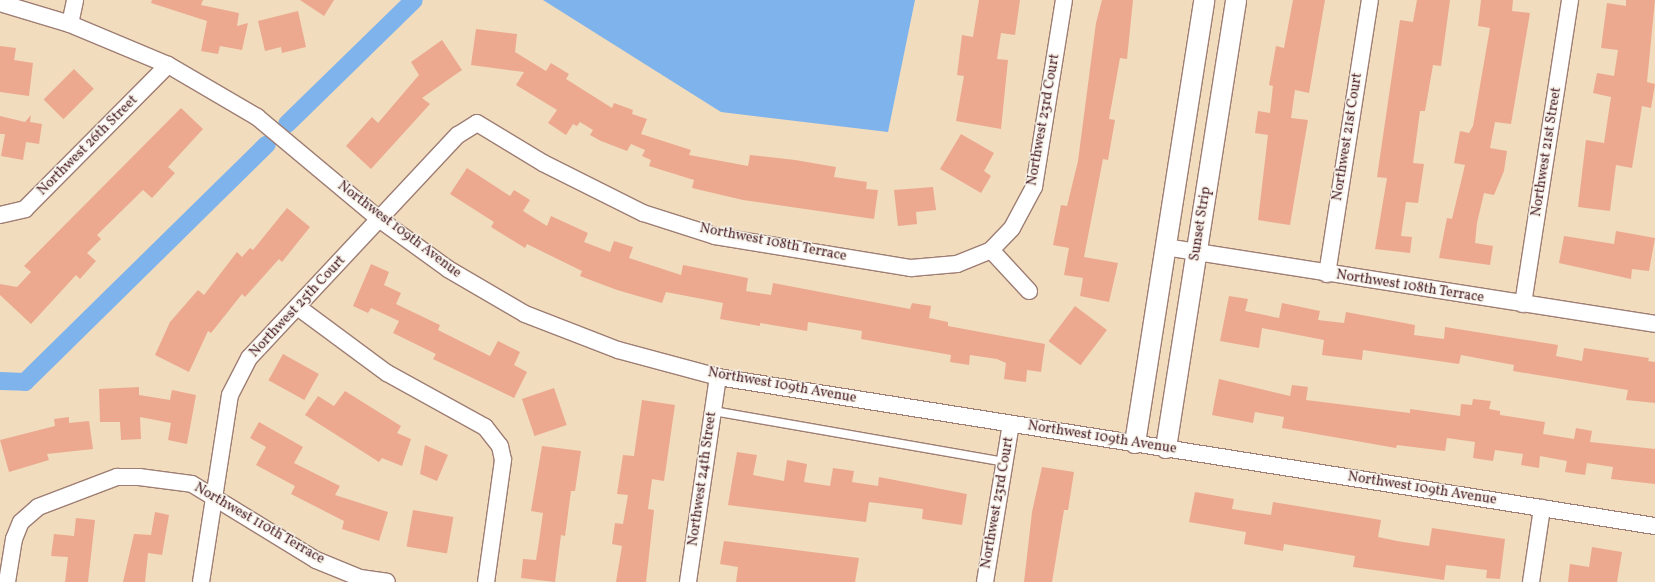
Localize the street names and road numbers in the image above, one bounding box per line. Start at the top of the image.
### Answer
street label: Northwest 23rd Court [1024,53,1064,187]
street label: Northwest 21st Court [1330,72,1366,202]
street label: Northwest 21st Street [1528,86,1566,218]
street label: Northwest 26th Street [34,92,142,200]
street label: Northwest 109th Avenue [334,178,464,282]
street label: Sunset Strip [1187,186,1215,262]
street label: Northwest 108th Terrace [698,220,848,266]
street label: Northwest 25th Court [246,253,350,361]
street label: Northwest 108th Terrace [1335,267,1485,307]
street label: Northwest 109th Avenue [706,365,858,407]
street label: Northwest 24th Street [685,411,721,547]
street label: Northwest 109th Avenue [1026,418,1178,458]
street label: Northwest 23rd Court [978,436,1018,570]
street label: Northwest 109th Avenue [1346,469,1498,509]
street label: Northwest 110th Terrace [191,480,327,568]

